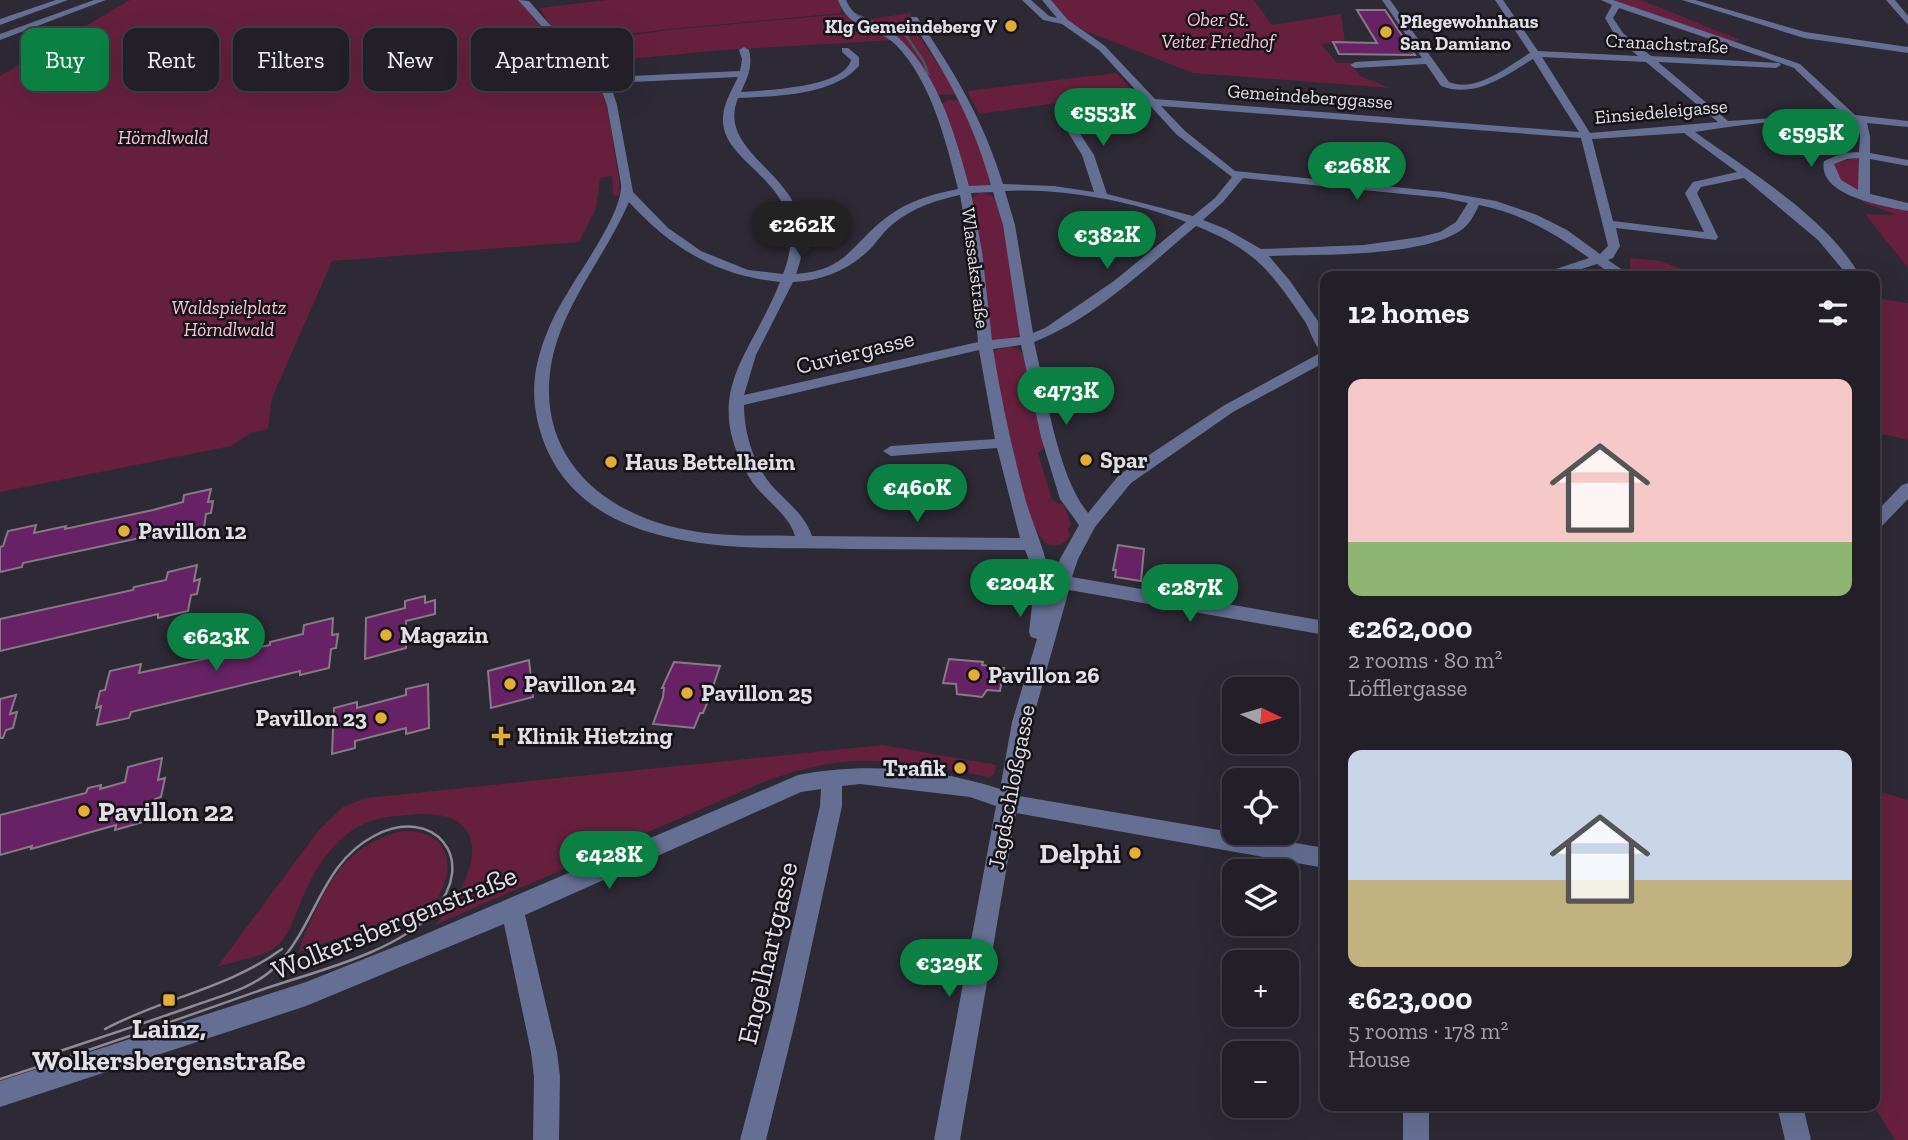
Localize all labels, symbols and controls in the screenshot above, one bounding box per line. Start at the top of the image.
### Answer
park label: Ober St. Veiter Friedhof [1161,8,1277,53]
place label: Pflegewohnhaus San Damiano [1400,10,1539,55]
place label: Klg Gemeindeberg V [825,15,997,38]
marker: Klg Gemeindeberg V [1003,18,1019,34]
marker: Pflegewohnhaus San Damiano [1378,24,1394,40]
chip: Buy [21,28,109,91]
chip: Rent [123,28,219,91]
chip: Filters [233,28,349,91]
chip: New [363,28,457,91]
chip: Apartment [471,28,633,91]
street label: Cranachstraße [1605,29,1729,58]
street label: Gemeindeberggasse [1227,79,1393,114]
pin: €553K [1054,88,1152,148]
street label: Einsiedeleigasse [1593,94,1729,129]
text: €553K [1070,97,1136,125]
pin: €595K [1762,110,1860,169]
text: €595K [1778,118,1844,146]
park label: Hörndlwald [118,126,209,149]
pin: €268K [1308,142,1406,202]
text: €268K [1324,151,1390,179]
pin: €262K [753,202,851,261]
street label: Wlassakstraße [957,206,994,330]
text: €262K [769,210,835,238]
pin: €382K [1058,212,1156,271]
text: €382K [1074,220,1140,248]
icon: filters [1814,294,1852,332]
text: 12 homes [1348,295,1470,331]
park label: Waldspielplatz Hörndlwald [172,296,286,341]
street label: Cuviergasse [793,324,917,380]
pin: €473K [1017,368,1115,427]
text: €473K [1033,376,1099,404]
icon: home [1537,425,1663,551]
place label: Spar [1100,446,1148,474]
place label: Haus Bettelheim [625,448,795,476]
marker: Spar [1078,452,1094,468]
marker: Haus Bettelheim [603,454,619,470]
pin: €460K [868,464,966,524]
text: €460K [883,473,951,501]
place label: Pavillon 12 [138,517,247,545]
marker: Pavillon 12 [116,523,132,539]
pin: €204K [971,560,1069,619]
pin: €287K [1141,564,1239,624]
text: €204K [986,568,1054,596]
text: €287K [1157,573,1223,601]
text: €262,000 [1348,610,1473,646]
pin: €623K [167,614,265,673]
place label: Magazin [400,621,489,649]
text: €623K [183,622,249,650]
marker: Magazin [378,627,394,643]
text: 2 rooms · 80 m² [1348,646,1502,674]
place label: Pavillon 26 [988,661,1100,689]
marker: Pavillon 26 [966,667,982,683]
place label: Pavillon 24 [524,670,636,698]
text: Löfflergasse [1348,674,1467,702]
marker: Pavillon 24 [502,676,518,692]
north arrow [1222,677,1298,754]
map controls [1222,677,1299,1118]
place label: Pavillon 25 [701,679,812,707]
marker: Pavillon 25 [679,685,695,701]
street label: Jagdschloßgasse [981,702,1041,872]
place label: Pavillon 23 [255,704,367,732]
marker: Pavillon 23 [373,710,389,726]
place label: Klinik Hietzing [517,722,673,750]
marker: Klinik Hietzing [491,726,511,746]
place label: Trafik [883,754,946,782]
marker: Trafik [952,760,968,776]
button: locate [1222,768,1299,845]
place label: Pavillon 22 [98,795,234,828]
icon: home [1537,796,1663,922]
marker: Pavillon 22 [76,803,92,819]
pin: €428K [560,832,658,891]
place label: Delphi [1039,837,1121,870]
text: €428K [576,840,642,868]
marker: Delphi [1127,845,1143,861]
street label: Wolkersbergenstraße [267,858,522,987]
street label: Engelhartgasse [730,859,805,1048]
button: layers [1222,859,1299,936]
pin: €329K [900,940,998,999]
text: €329K [916,948,982,976]
button: + [1222,950,1299,1027]
text: €623,000 [1348,981,1472,1017]
marker: Lainz, Wolkersbergenstraße [161,992,177,1008]
place label: Lainz, Wolkersbergenstraße [32,1012,306,1077]
text: 5 rooms · 178 m² [1348,1017,1508,1045]
button: − [1222,1041,1299,1118]
text: House [1348,1045,1410,1073]

